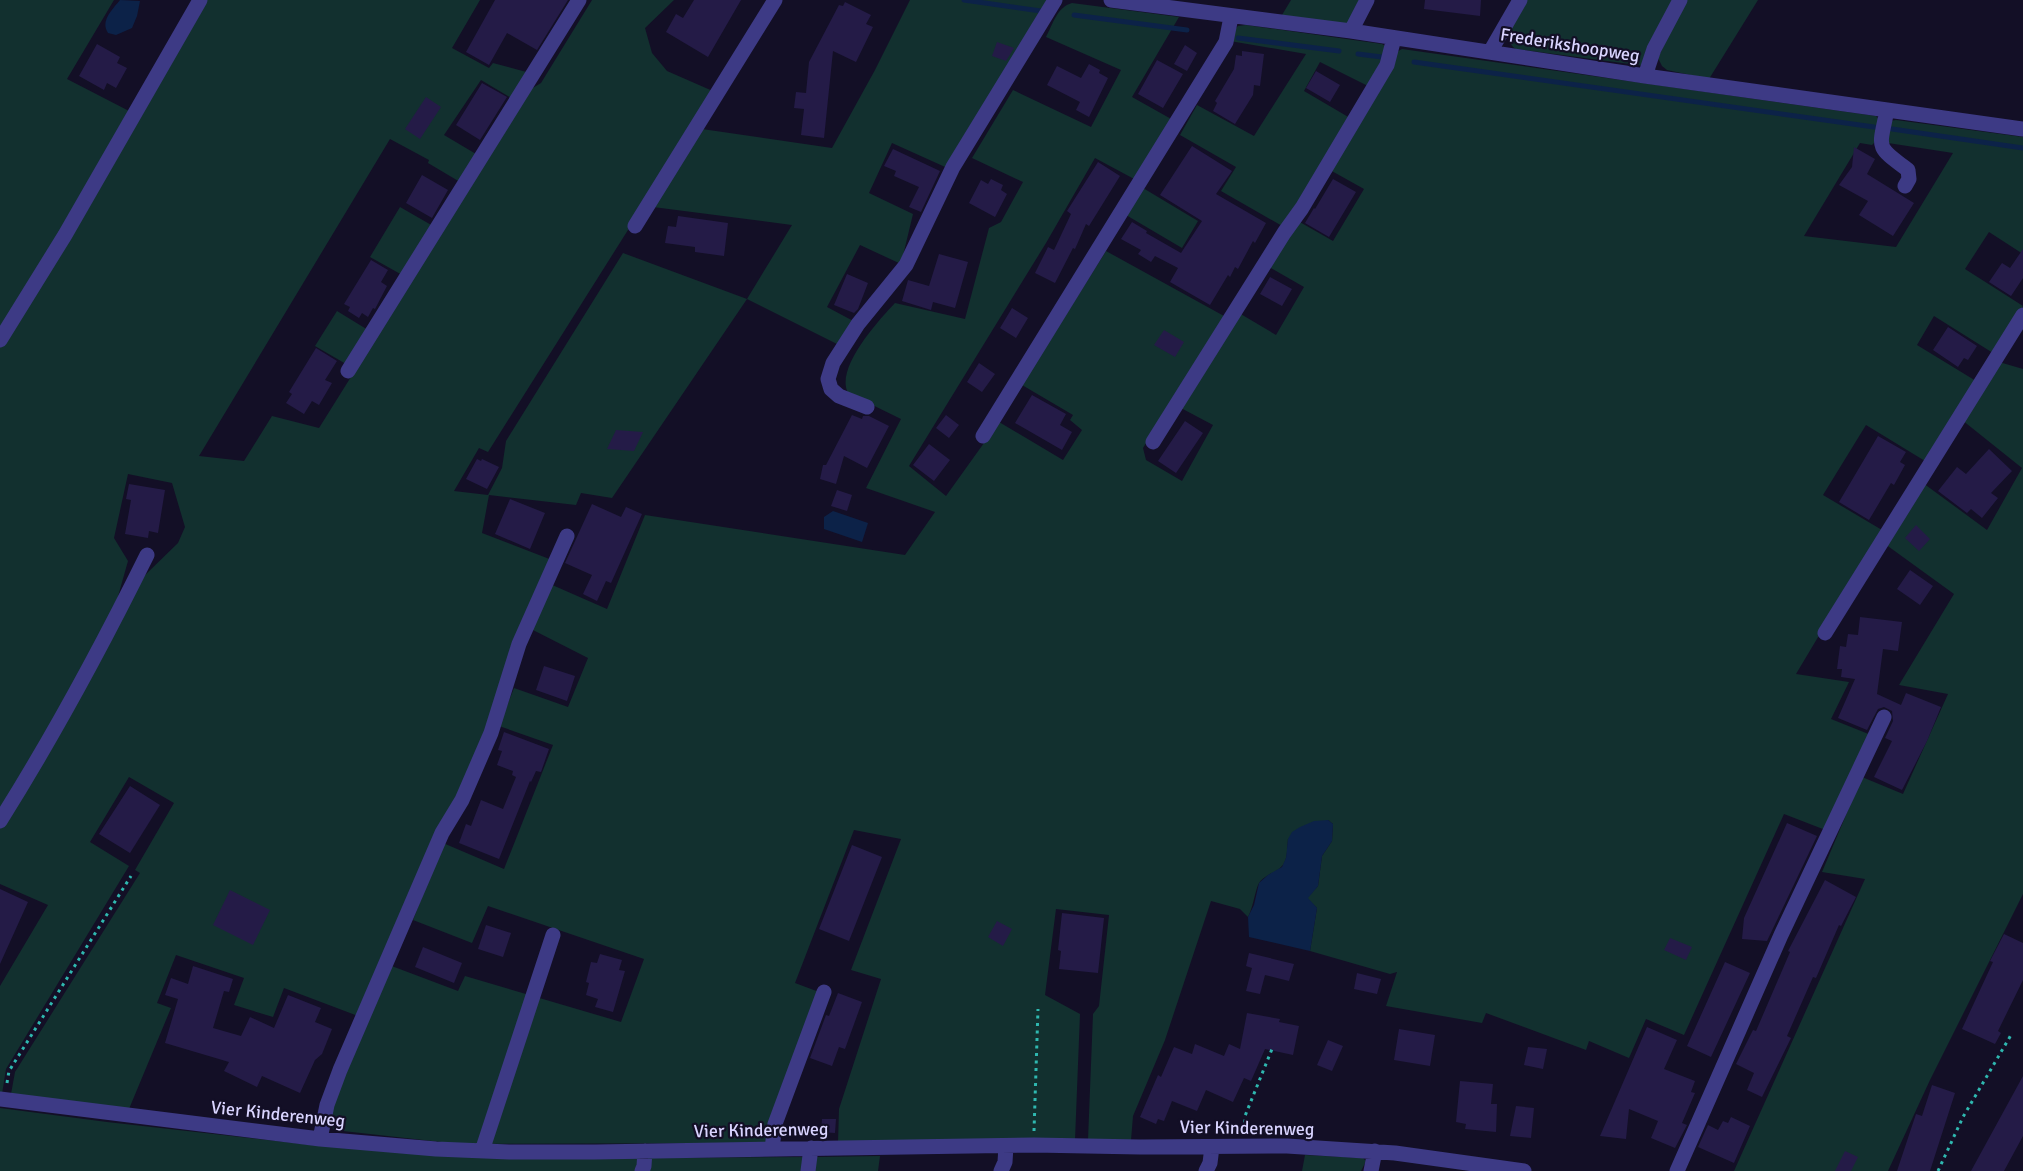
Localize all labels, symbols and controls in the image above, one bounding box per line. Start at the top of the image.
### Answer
street label: Frederikshoopweg [1499,23,1641,67]
street label: Vier Kinderenweg [210,1096,346,1132]
street label: Vier Kinderenweg [1179,1116,1315,1140]
street label: Vier Kinderenweg [693,1118,829,1142]

